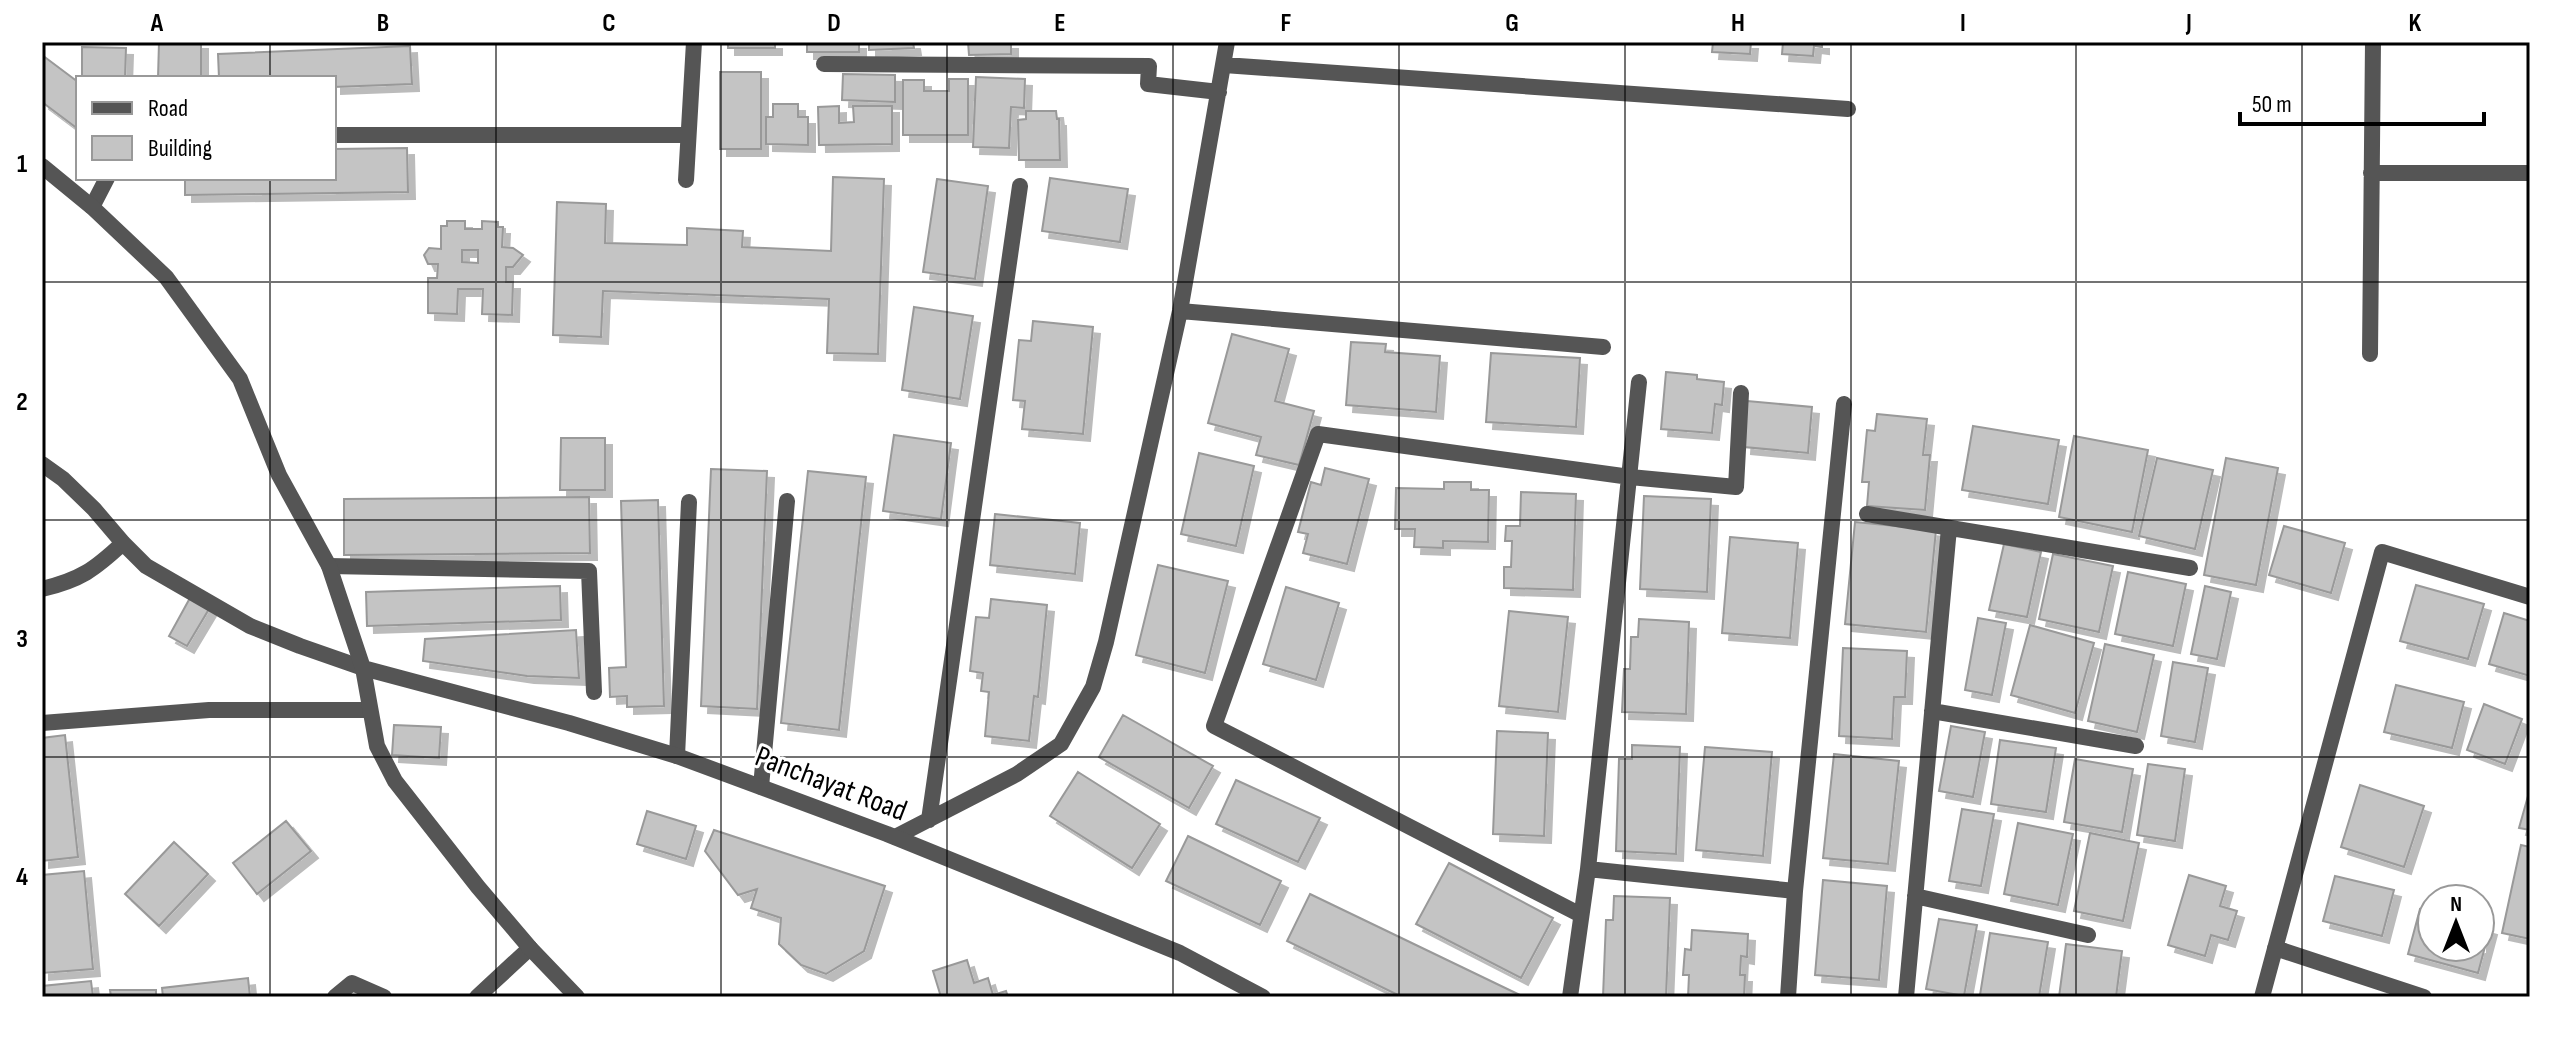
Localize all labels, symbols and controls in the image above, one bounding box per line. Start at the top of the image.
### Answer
text: A [150,8,164,39]
text: B [377,8,389,39]
text: C [602,8,616,39]
text: D [827,8,841,39]
text: E [1054,8,1066,39]
text: F [1281,8,1292,39]
text: G [1505,8,1519,39]
text: H [1731,8,1745,39]
text: I [1960,8,1966,39]
text: J [2185,8,2192,39]
text: K [2409,8,2422,39]
legend [76,76,336,180]
scale bar [2240,76,2484,126]
text: 50 m [2252,90,2292,119]
text: Road [148,94,188,123]
text: Building [148,134,212,163]
text: 1 [17,149,27,180]
text: 2 [16,387,28,418]
text: 3 [16,624,28,655]
street label: Panchayat Road [750,739,912,829]
text: 4 [16,862,28,893]
north arrow [2416,883,2496,963]
text: N [2450,891,2462,918]

